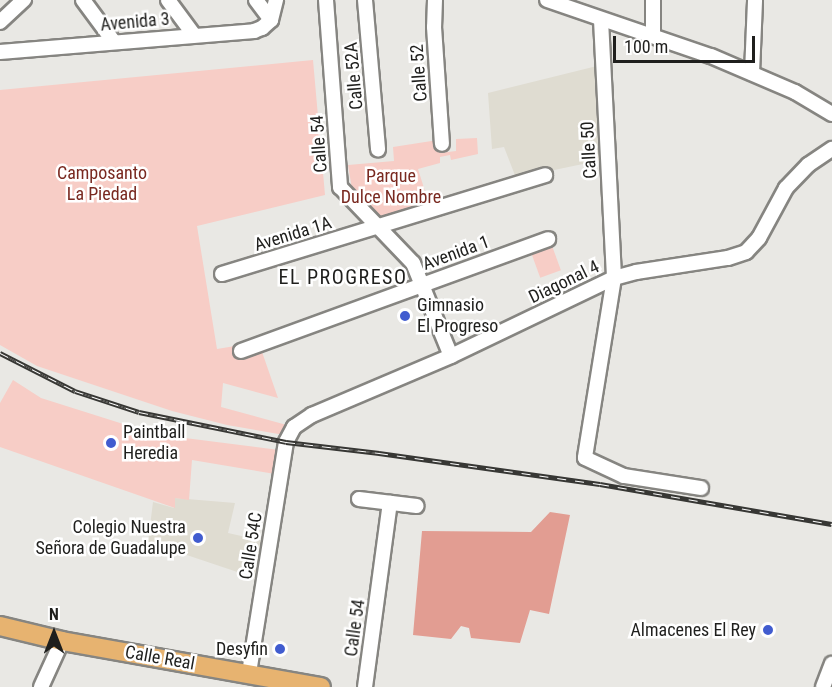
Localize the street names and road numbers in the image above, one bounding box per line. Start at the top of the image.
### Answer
street label: Avenida 3 [100,8,170,36]
street label: Calle 52A [340,41,368,111]
street label: Calle 52 [406,44,432,102]
street label: Calle 54 [306,115,332,173]
street label: Calle 50 [577,121,601,179]
street label: Avenida 1A [252,212,334,256]
street label: Avenida 1 [420,231,492,275]
street label: Diagonal 4 [525,256,603,308]
street label: Calle 54C [235,511,267,581]
street label: Calle 54 [340,598,370,658]
street label: Calle Real [123,641,197,675]

